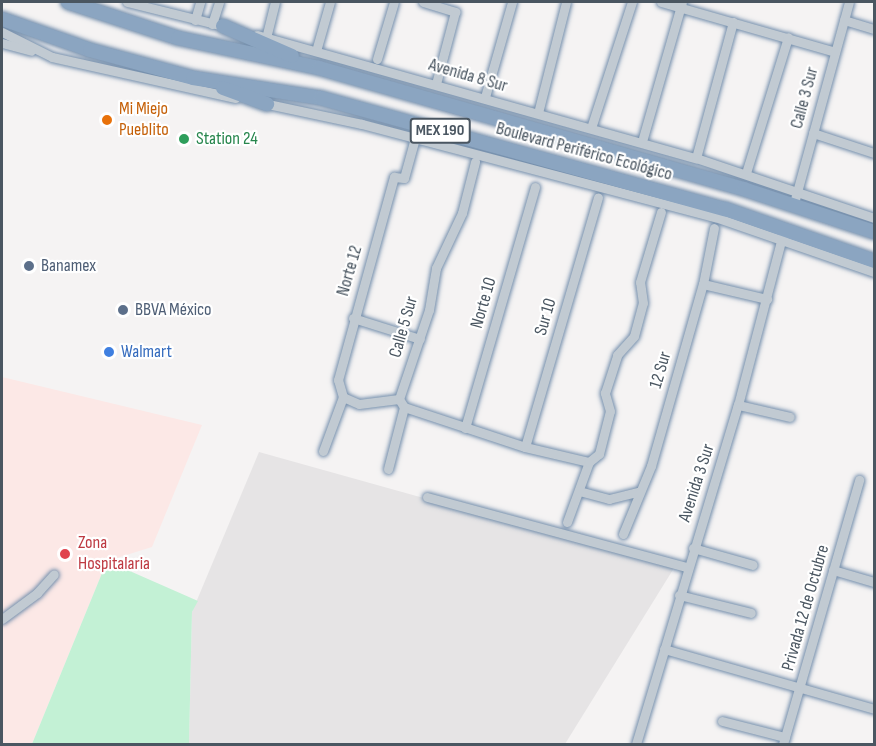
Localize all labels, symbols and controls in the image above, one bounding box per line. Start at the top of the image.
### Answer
street label: Avenida 8 Sur [426,54,510,98]
street label: Calle 3 Sur [786,65,824,131]
place label: Mi Miejo Pueblito [119,99,169,142]
marker: Mi Miejo Pueblito [100,113,114,127]
road number: MEX 190 [408,118,472,144]
street label: Boulevard Periférico Ecológico [494,118,674,186]
place label: Station 24 [196,128,258,150]
marker: Station 24 [177,132,191,146]
street label: Norte 12 [333,243,367,299]
place label: Banamex [41,255,96,277]
marker: Banamex [22,259,36,273]
street label: Norte 10 [466,275,502,331]
street label: Calle 5 Sur [385,294,423,360]
street label: Sur 10 [530,296,562,338]
place label: BBVA México [135,299,212,321]
marker: BBVA México [116,303,130,317]
place label: Walmart [121,341,172,363]
marker: Walmart [102,345,116,359]
street label: 12 Sur [645,349,677,391]
street label: Avenida 3 Sur [674,441,720,525]
place label: Zona Hospitalaria [78,533,150,576]
street label: Privada 12 de Octubre [778,543,834,673]
marker: Zona Hospitalaria [56,545,74,563]

